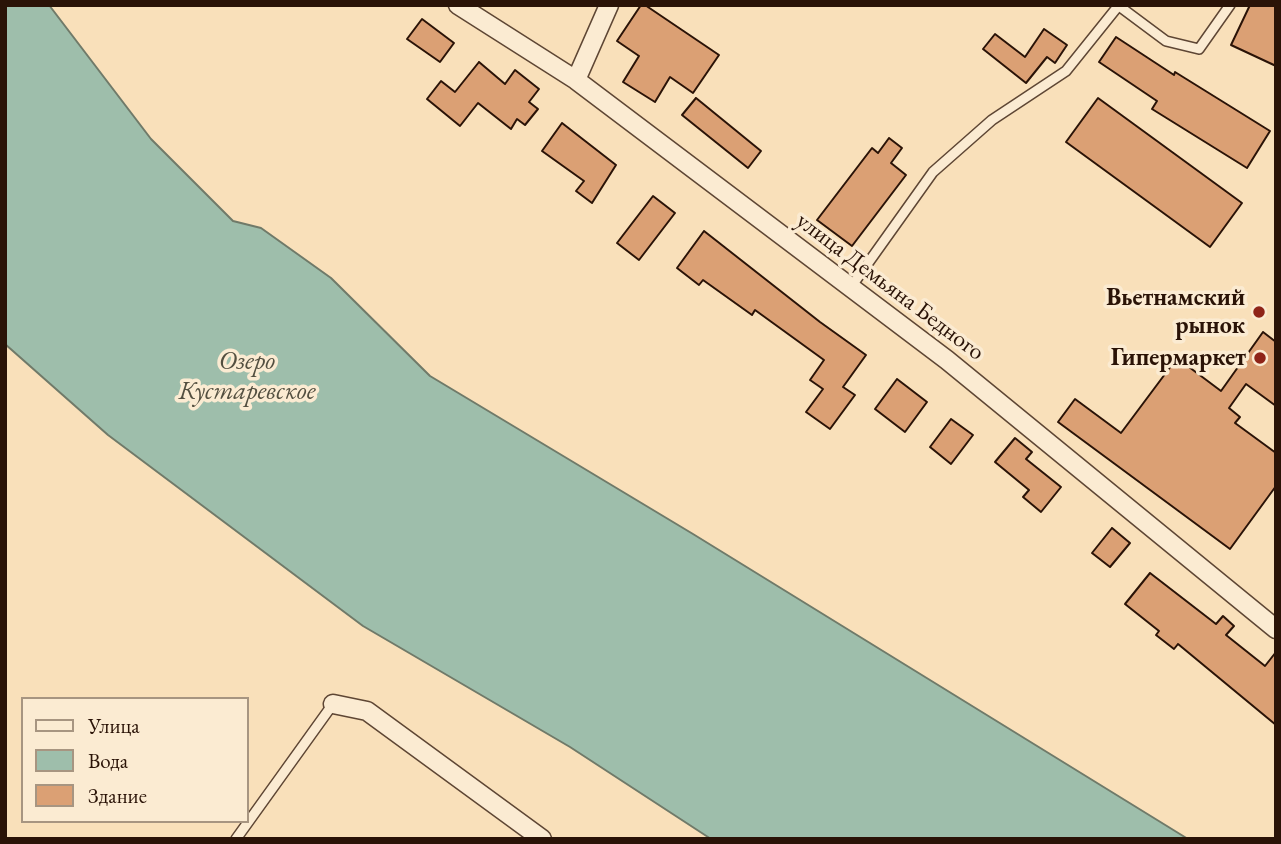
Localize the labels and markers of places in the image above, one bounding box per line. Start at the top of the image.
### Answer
place label: Вьетнамский рынок [1106,284,1245,340]
marker: Вьетнамский рынок [1251,304,1267,320]
place label: Гипермаркет [1111,344,1246,372]
marker: Гипермаркет [1252,350,1268,366]

